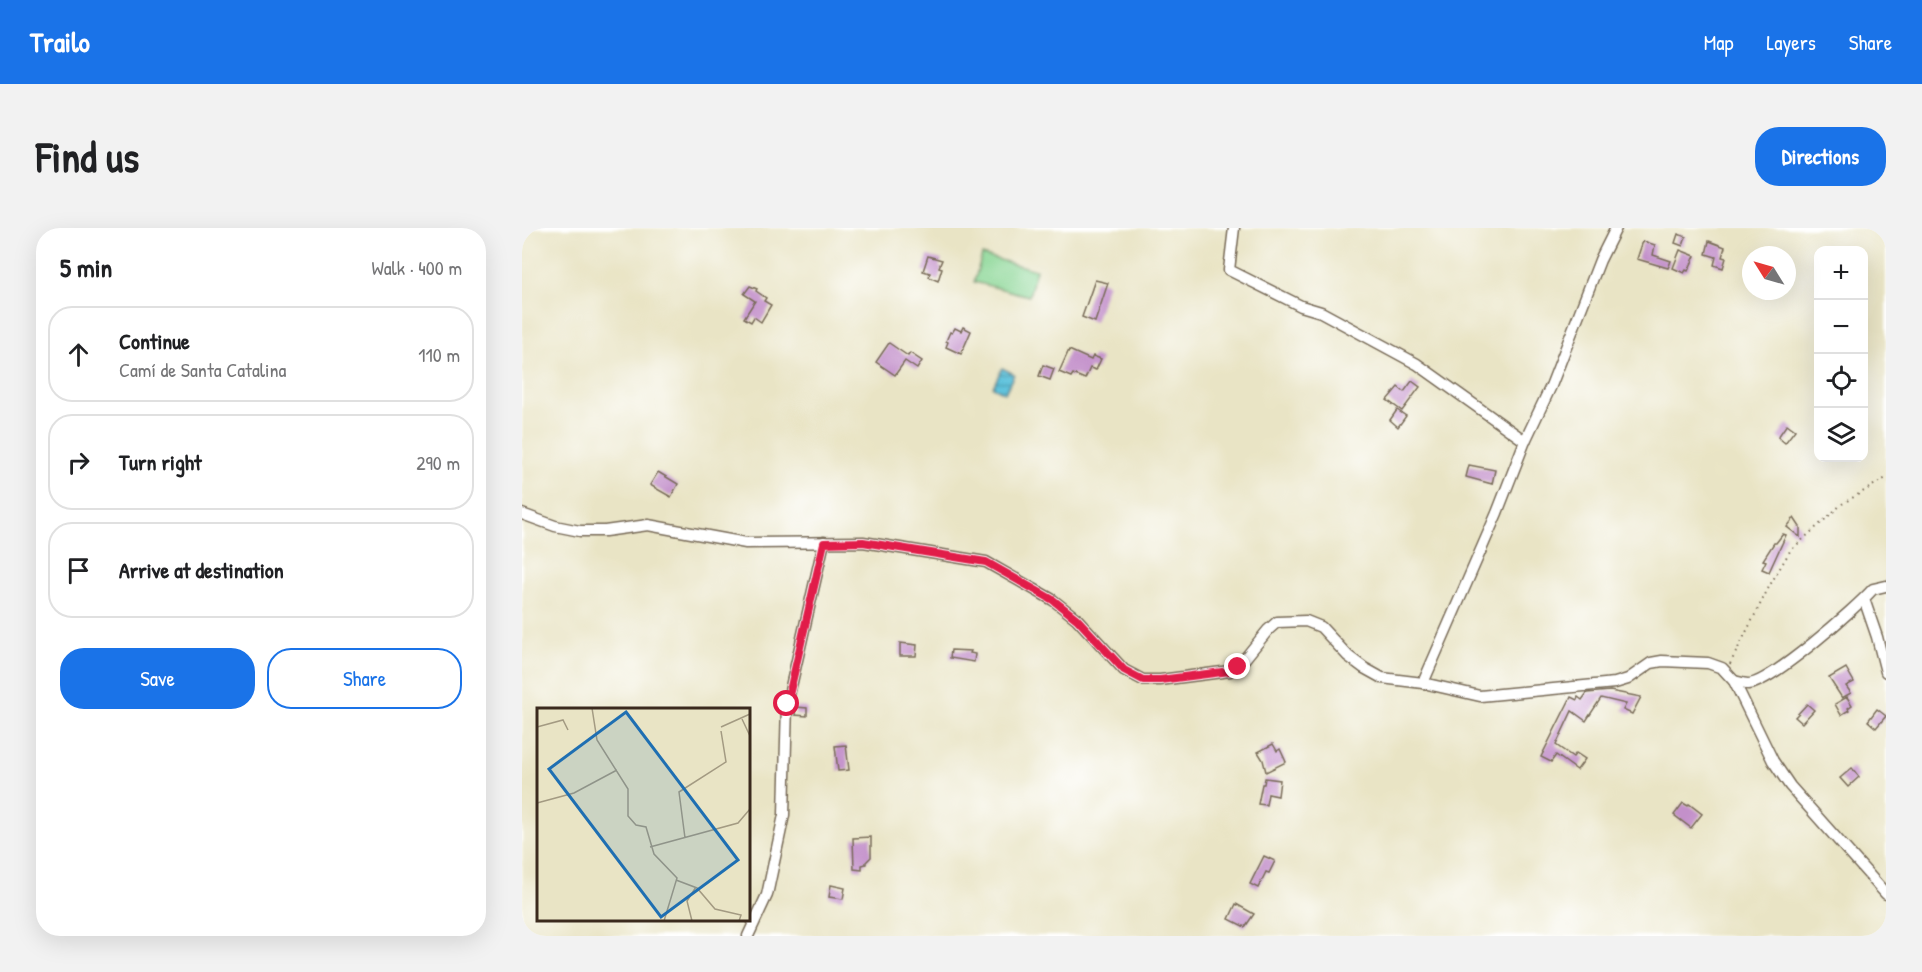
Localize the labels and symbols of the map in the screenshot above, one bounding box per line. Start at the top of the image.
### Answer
north arrow [1742,246,1796,300]
route end [1224,653,1250,679]
route start [773,690,799,716]
inset map [537,708,750,921]

